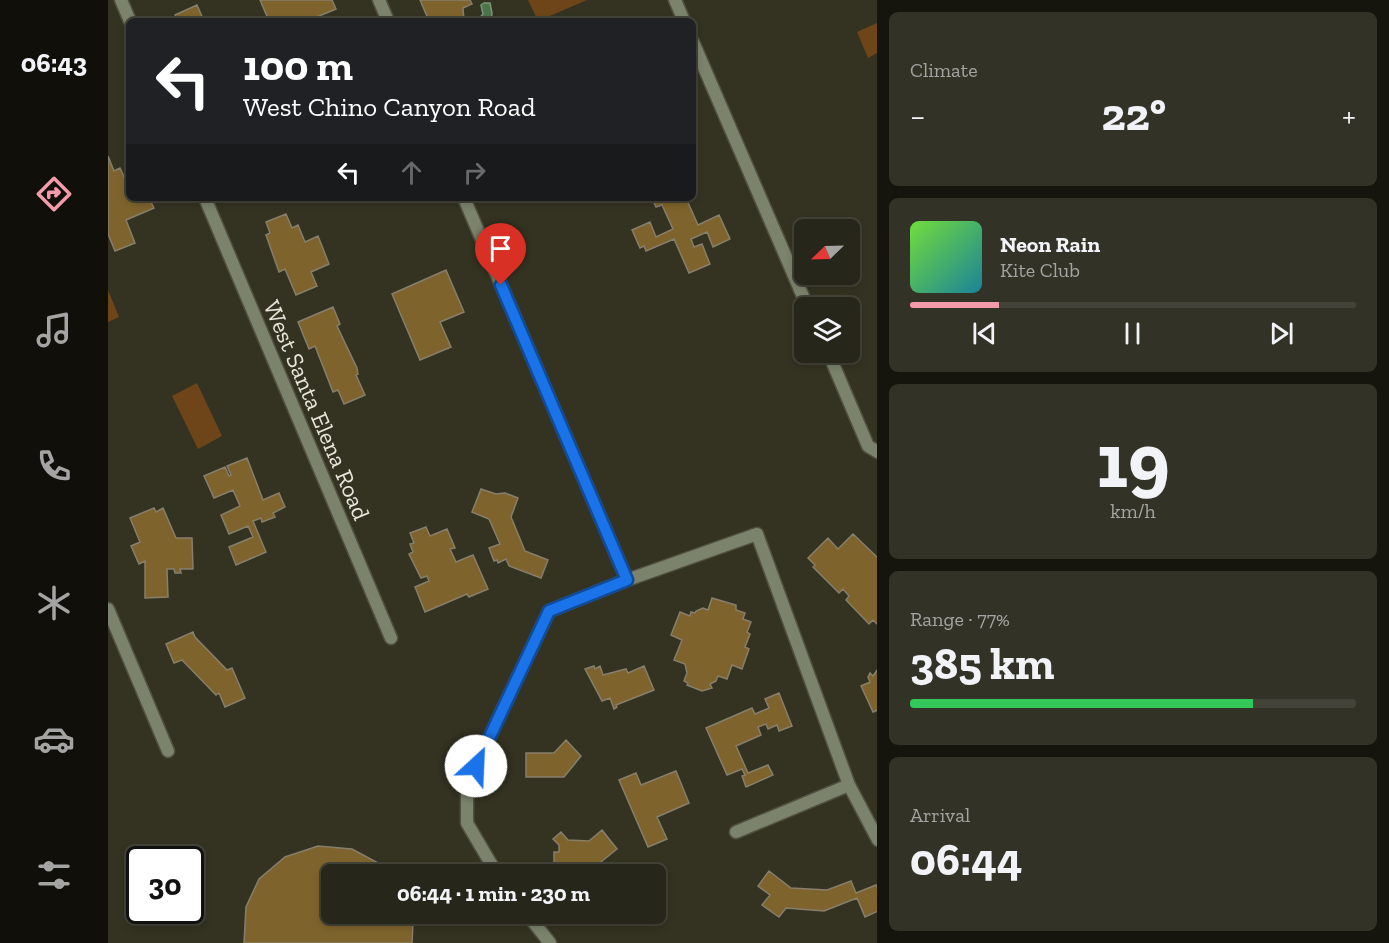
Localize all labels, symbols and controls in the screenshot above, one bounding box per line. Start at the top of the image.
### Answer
text: 100 m [243,40,353,91]
icon: left [144,42,222,120]
text: 06:43 [21,47,87,79]
text: Climate [910,58,978,82]
text: 22° [1101,88,1166,142]
text: West Chino Canyon Road [243,91,536,123]
text: − [910,96,925,135]
text: + [1342,96,1356,135]
icon: left [332,156,365,189]
icon: ahead [395,156,428,189]
icon: right [458,156,491,189]
icon: directions [33,173,75,215]
north arrow [794,219,860,285]
map controls [794,219,860,363]
pin [475,223,526,285]
text: Neon Rain [1000,231,1100,258]
icon: arrive [484,232,517,265]
text: Kite Club [1000,258,1080,282]
street label: West Santa Elena Road [258,296,376,524]
button: layers [794,297,860,363]
icon: music [33,309,75,351]
icon: previous [968,317,1001,350]
icon: pause [1116,317,1149,350]
icon: next [1265,317,1298,350]
text: 19 [1096,413,1170,507]
icon: phone [33,445,75,487]
text: km/h [1110,499,1156,523]
icon: climate [33,582,75,624]
text: Range · 77% [910,607,1010,631]
text: 385 km [910,637,1054,691]
icon: car [33,718,75,760]
position arrow [444,734,508,798]
text: Arrival [910,803,970,827]
text: 06:44 [910,833,1023,887]
speed limit sign: 30 [126,846,204,924]
icon: filters [33,854,75,896]
text: 06:44 · 1 min · 230 m [397,880,590,907]

